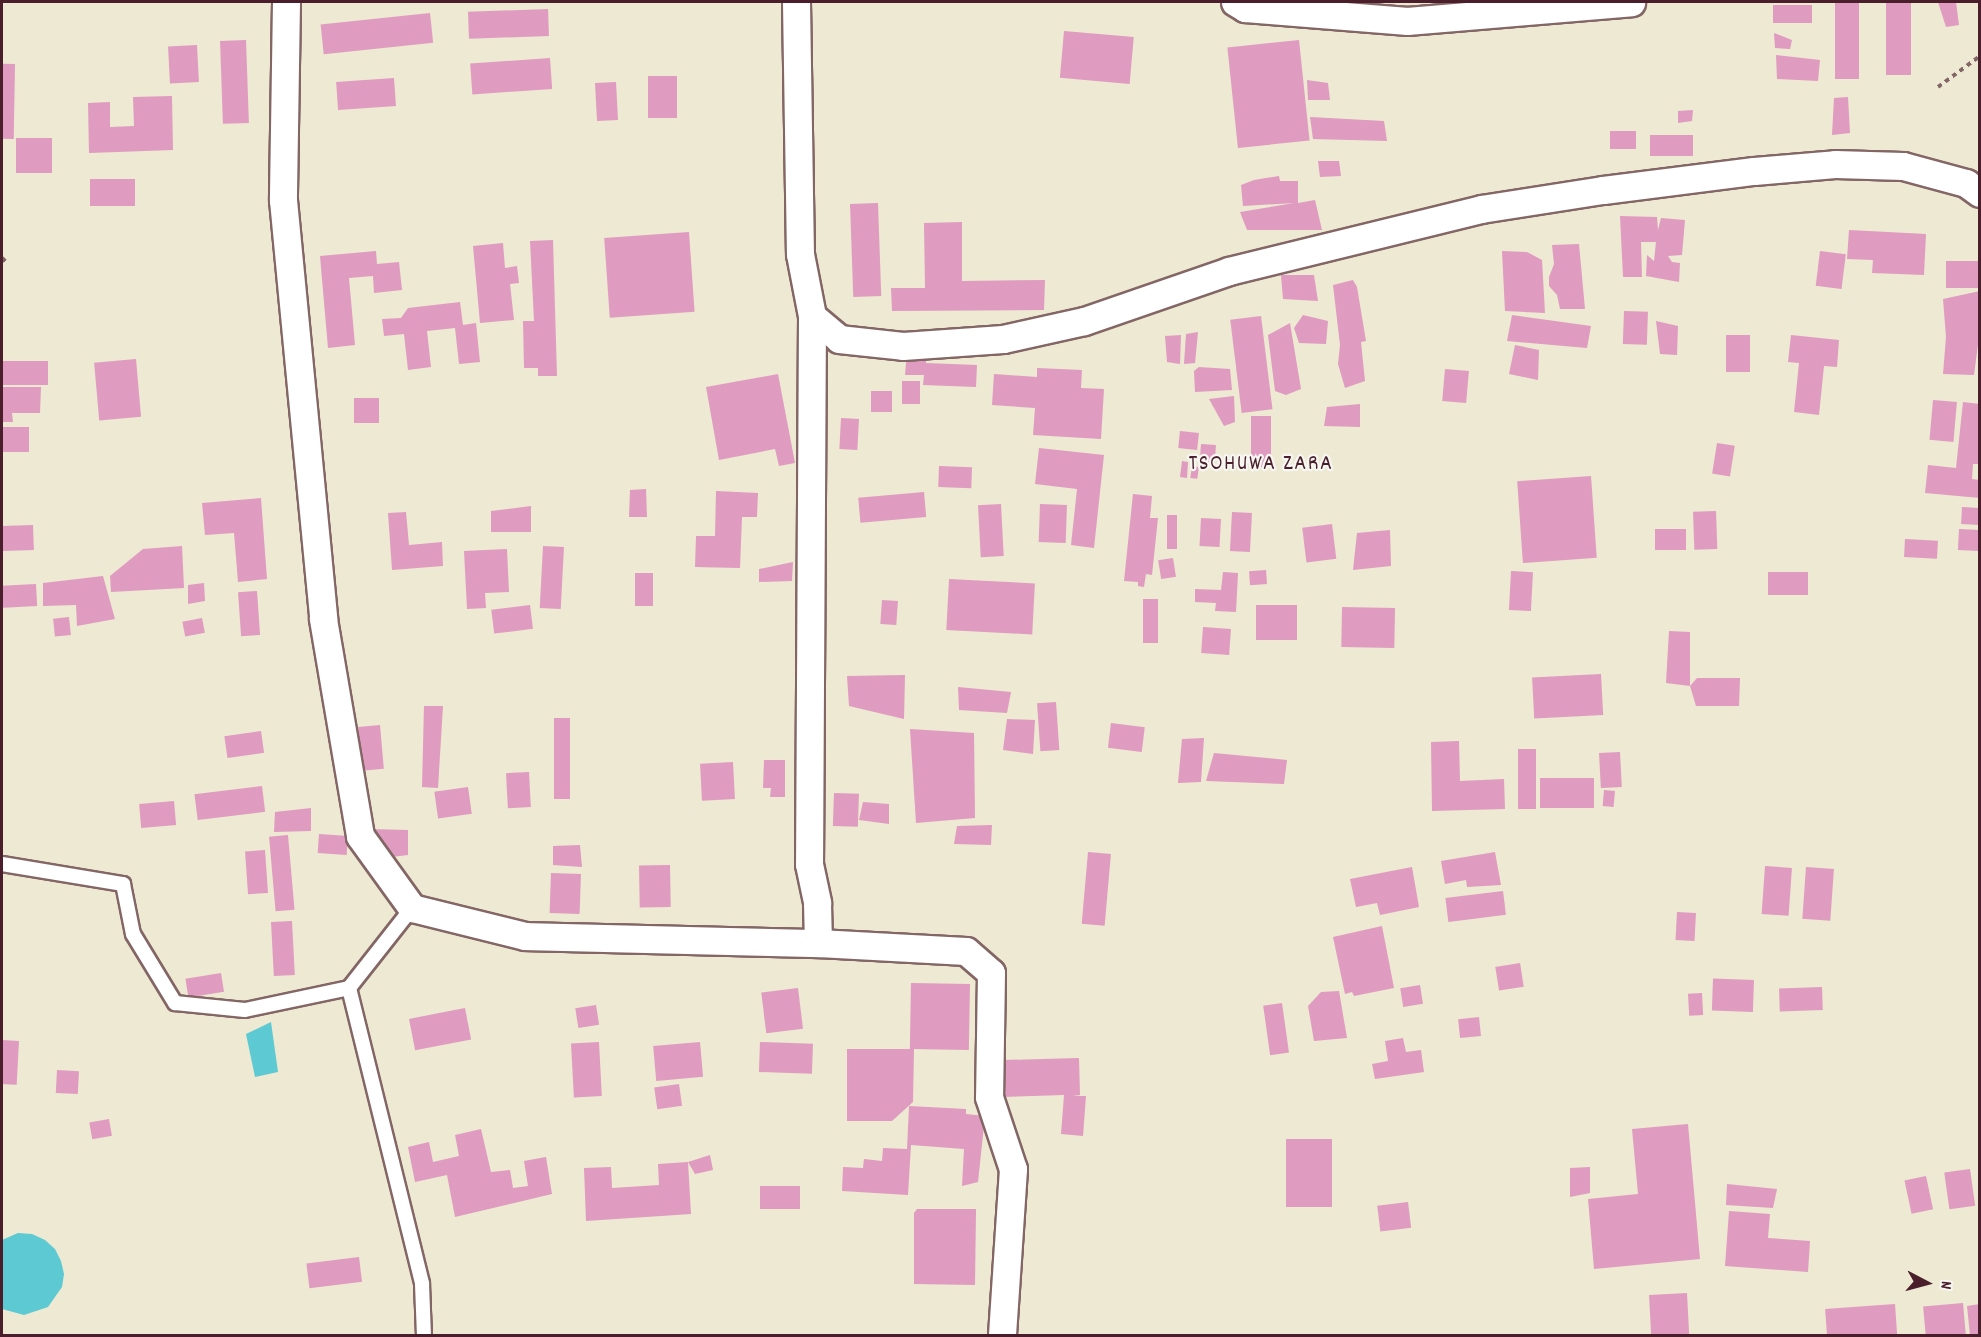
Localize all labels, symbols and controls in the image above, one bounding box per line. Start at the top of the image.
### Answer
district label: TSOHUWA ZARA [1188,452,1334,478]
north arrow [1897,1253,1957,1313]
text: N [1934,1280,1957,1290]

